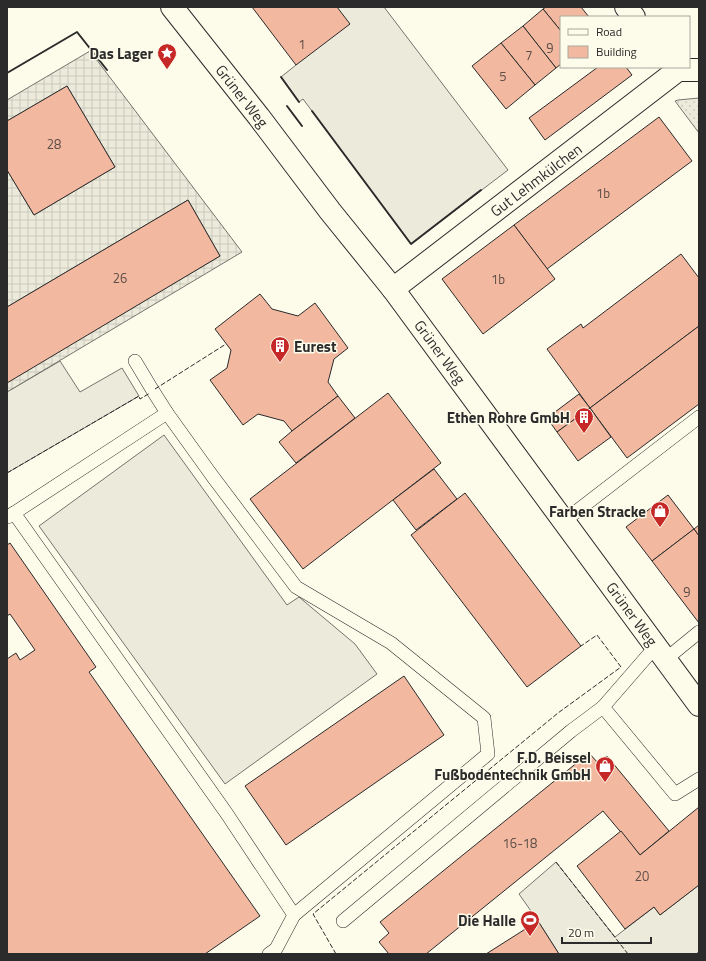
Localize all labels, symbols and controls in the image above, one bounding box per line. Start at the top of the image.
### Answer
legend [560,16,690,68]
text: Road [596,22,622,41]
house number: 1 [298,34,306,54]
house number: 9 [546,38,554,58]
place label: Das Lager [89,42,153,65]
place icon: Das Lager [156,42,178,70]
text: Building [596,42,637,61]
house number: 7 [525,45,533,65]
street label: Grüner Weg [210,59,274,133]
house number: 5 [499,66,507,86]
house number: 28 [47,134,61,154]
street label: Gut Lehmkülchen [485,138,587,222]
house number: 1b [596,183,610,203]
house number: 26 [113,268,127,288]
house number: 1b [491,269,505,289]
street label: Grüner Weg [409,315,471,389]
building icon: Eurest [269,335,291,363]
place label: Eurest [294,335,337,358]
place label: Ethen Rohre GmbH [447,406,570,429]
building icon: Ethen Rohre GmbH [573,406,595,434]
place label: Farben Stracke [549,500,646,523]
shop icon: Farben Stracke [649,500,671,528]
street label: Grüner Weg [601,577,663,651]
house number: 9 [683,582,691,602]
place label: F.D. Beissel Fußbodentechnik GmbH [434,746,591,786]
shop icon: F.D. Beissel Fußbodentechnik GmbH [594,755,616,783]
house number: 16-18 [503,833,537,853]
house number: 20 [635,866,649,886]
place label: Die Halle [458,909,516,932]
sports icon: Die Halle [519,909,541,937]
scale bar [562,919,651,945]
text: 20 m [568,923,594,942]

